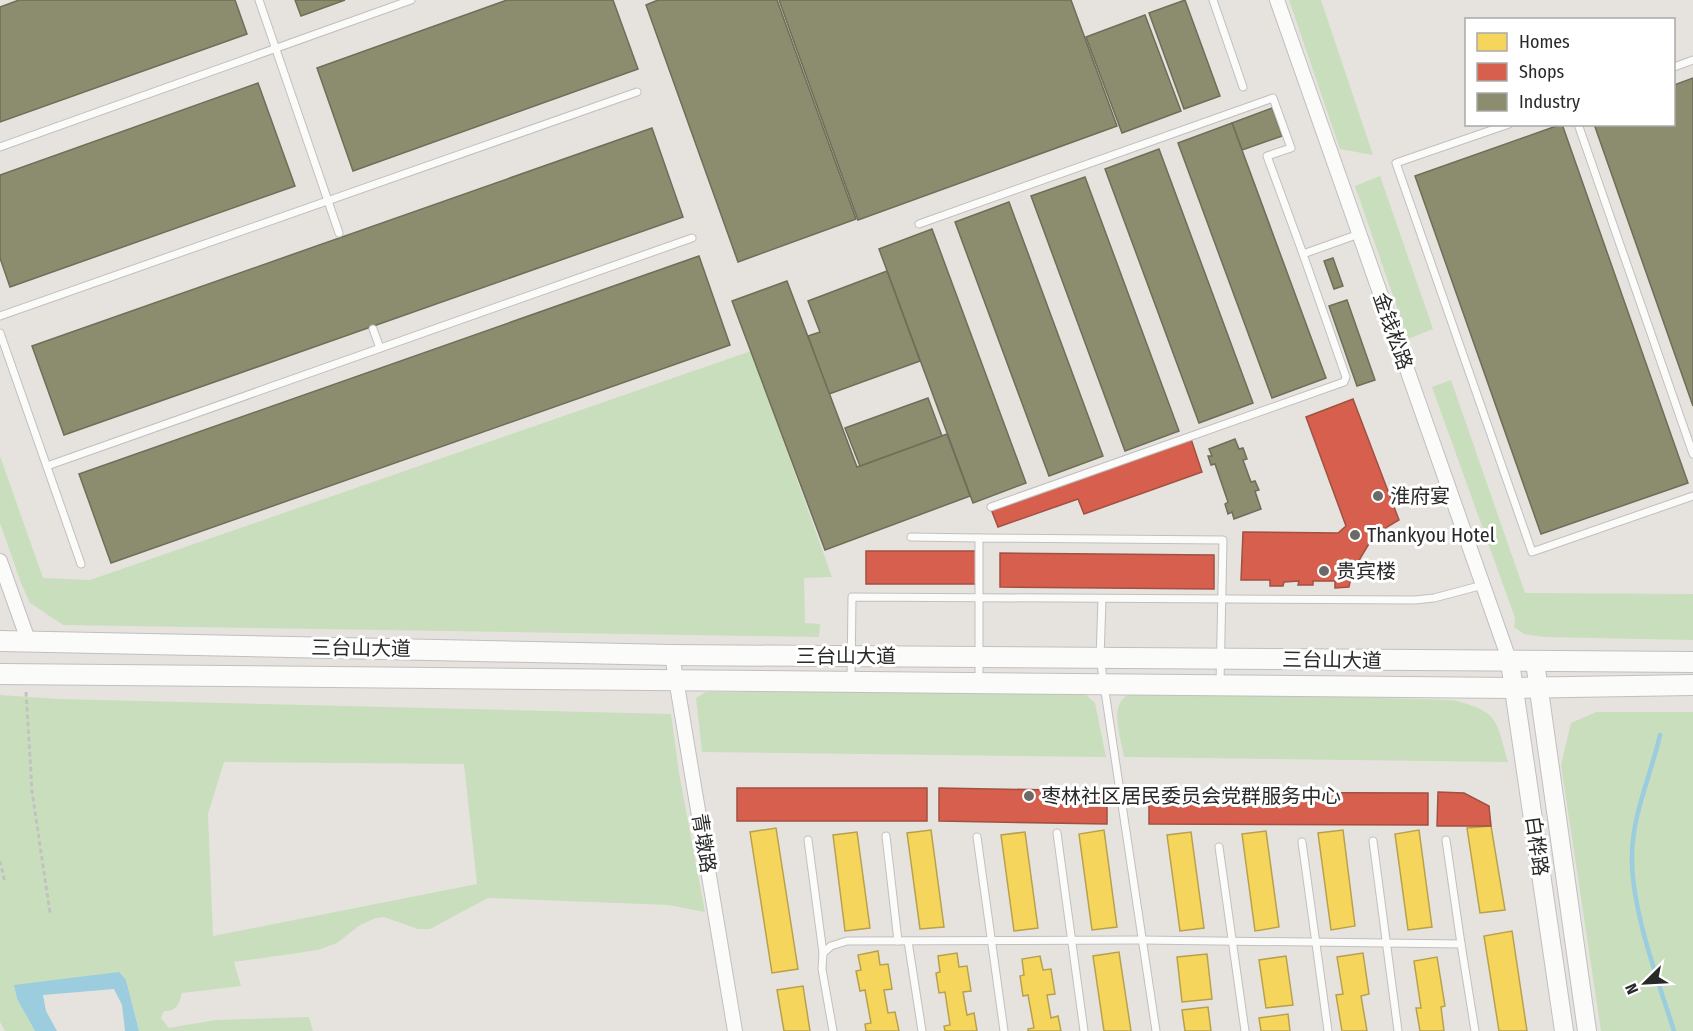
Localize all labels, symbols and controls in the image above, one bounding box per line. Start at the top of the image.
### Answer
legend [1465,18,1675,126]
text: Homes [1519,31,1570,53]
text: Shops [1519,61,1564,83]
text: Industry [1519,91,1580,113]
street label: 金钱松路 [1369,289,1417,373]
place label: 淮府宴 [1390,484,1450,508]
marker: 淮府宴 [1371,489,1385,503]
place label: Thankyou Hotel [1367,523,1495,547]
marker: Thankyou Hotel [1348,528,1362,542]
place label: 贵宾楼 [1336,559,1396,583]
marker: 贵宾楼 [1317,564,1331,578]
street label: 三台山大道 [311,635,411,661]
street label: 三台山大道 [796,644,896,668]
street label: 三台山大道 [1282,647,1382,673]
place label: 枣林社区居民委员会党群服务中心 [1041,784,1341,808]
marker: 枣林社区居民委员会党群服务中心 [1022,789,1036,803]
street label: 青墩路 [687,811,721,875]
street label: 白桦路 [1521,815,1553,877]
north arrow [1615,953,1675,1013]
text: N [1621,981,1642,997]

